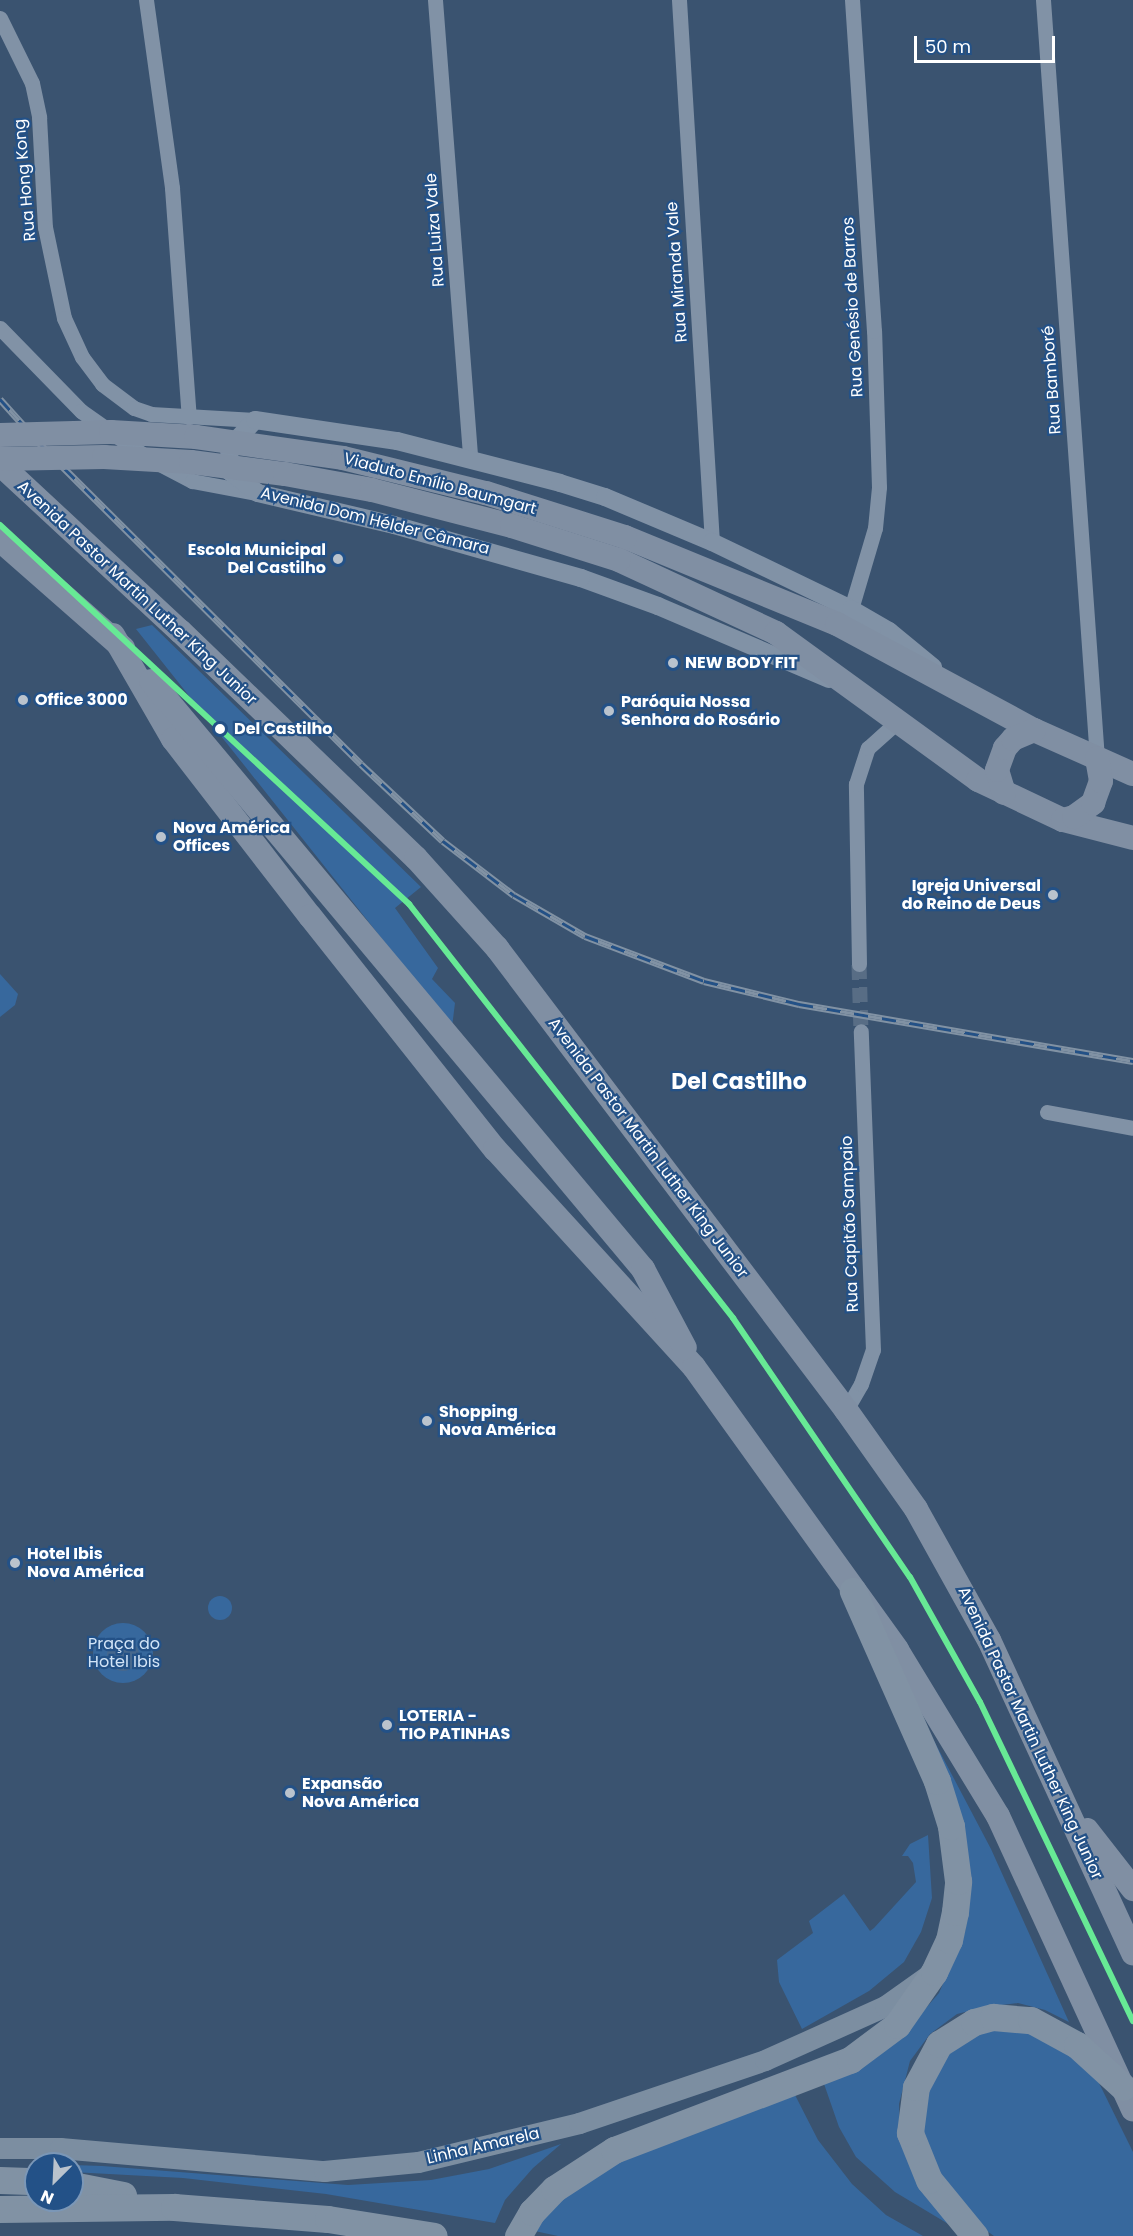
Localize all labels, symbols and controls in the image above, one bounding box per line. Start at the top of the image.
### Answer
scale bar [917,24,1058,62]
text: 50 m [925,34,971,59]
street label: Rua Hong Kong [10,118,40,242]
street label: Rua Luiza Vale [421,172,449,288]
street label: Rua Miranda Vale [662,201,692,343]
street label: Rua Genésio de Barros [839,216,867,398]
street label: Rua Bamboré [1039,325,1065,435]
street label: Viaduto Emílio Baumgart [342,449,538,519]
street label: Avenida Pastor Martin Luther King Junior [13,477,261,709]
street label: Avenida Dom Hélder Câmara [259,483,491,559]
place label: Escola Municipal Del Castilho [188,540,326,578]
marker: Escola Municipal Del Castilho [331,552,345,566]
place label: NEW BODY FIT [685,653,798,673]
marker: NEW BODY FIT [666,656,680,670]
place label: Office 3000 [35,690,128,710]
place label: Paróquia Nossa Senhora do Rosário [621,692,780,730]
marker: Office 3000 [16,693,30,707]
marker: Paróquia Nossa Senhora do Rosário [602,704,616,718]
place label: Del Castilho [234,719,332,739]
marker: Del Castilho [211,720,229,738]
place label: Nova América Offices [173,818,290,856]
marker: Nova América Offices [154,830,168,844]
place label: Igreja Universal do Reino de Deus [902,876,1041,914]
marker: Igreja Universal do Reino de Deus [1046,888,1060,902]
street label: Avenida Pastor Martin Luther King Junior [544,1014,752,1282]
district label: Del Castilho [671,1069,807,1095]
street label: Rua Capitão Sampaio [837,1135,863,1313]
place label: Shopping Nova América [439,1402,556,1440]
marker: Shopping Nova América [420,1414,434,1428]
place label: Hotel Ibis Nova América [27,1544,144,1582]
marker: Hotel Ibis Nova América [8,1556,22,1570]
street label: Avenida Pastor Martin Luther King Junior [954,1584,1106,1882]
park label: Praça do Hotel Ibis [88,1634,160,1672]
place label: LOTERIA - TIO PATINHAS [399,1706,510,1744]
marker: LOTERIA - TIO PATINHAS [380,1718,394,1732]
place label: Expansão Nova América [302,1774,419,1812]
marker: Expansão Nova América [283,1786,297,1800]
street label: Linha Amarela [425,2124,541,2168]
north arrow [24,2152,84,2212]
text: N [37,2184,57,2210]

